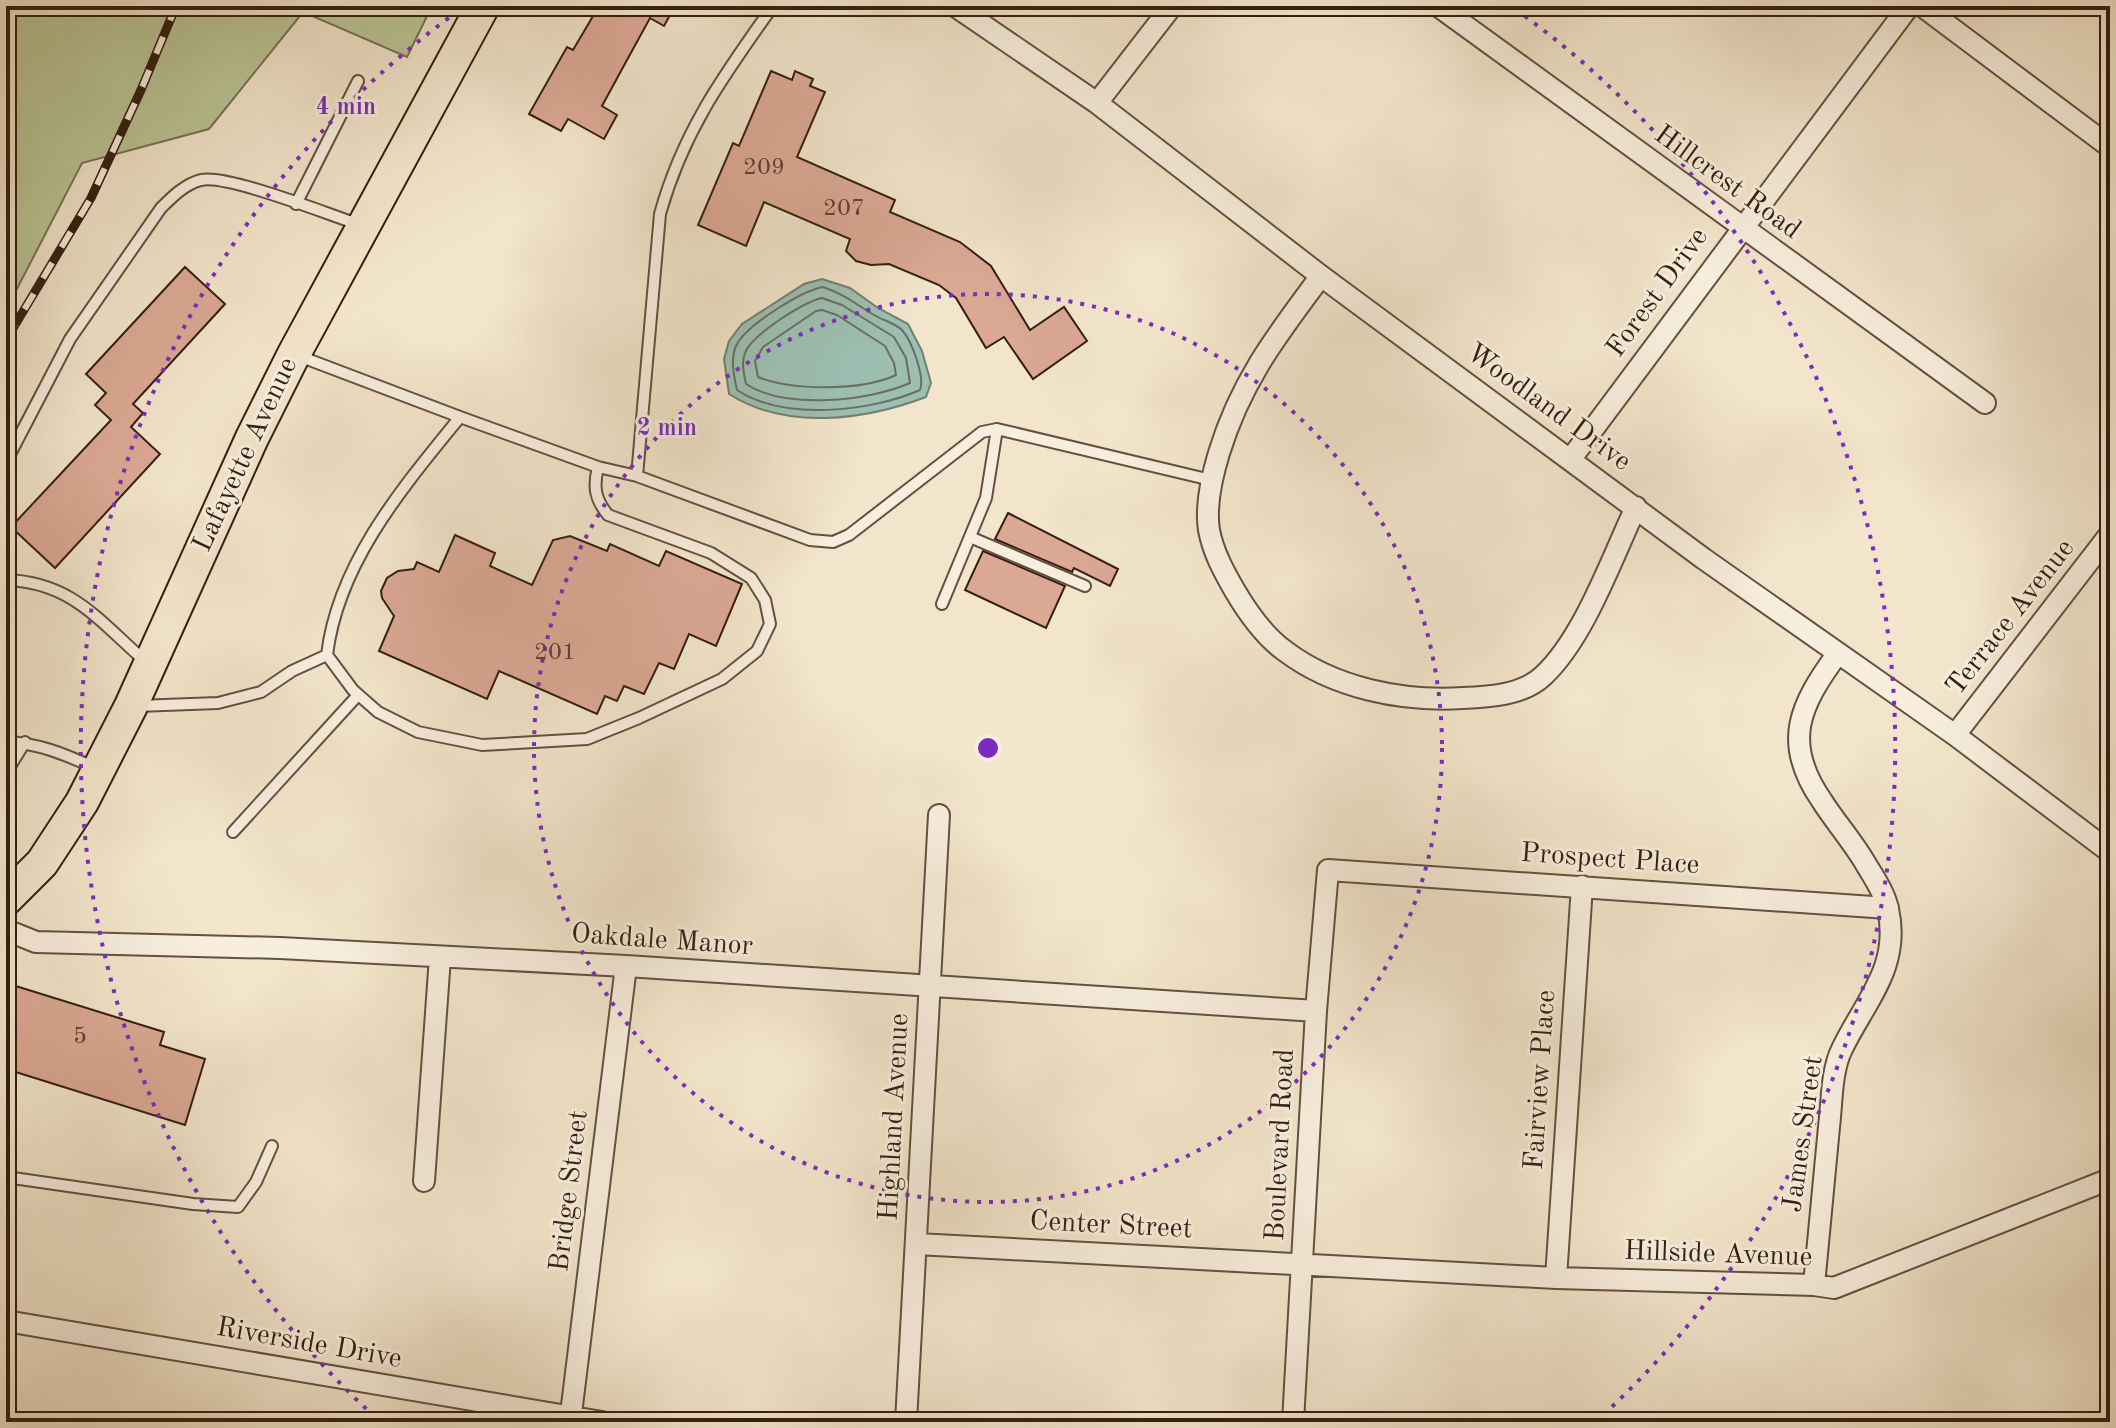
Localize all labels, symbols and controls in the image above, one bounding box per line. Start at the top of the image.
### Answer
text: 4 min [316,96,376,120]
street label: Hillcrest Road [1649,121,1805,245]
house number: 209 [743,156,785,180]
house number: 207 [823,197,865,221]
street label: Forest Drive [1602,223,1714,363]
street label: Woodland Drive [1461,339,1635,477]
street label: Lafayette Avenue [189,354,303,556]
text: 2 min [637,417,697,441]
street label: Terrace Avenue [1942,535,2080,701]
house number: 201 [534,641,576,665]
centre of rings [974,734,1002,762]
street label: Prospect Place [1520,840,1700,880]
street label: Oakdale Manor [570,921,754,961]
street label: Fairview Place [1521,989,1561,1171]
street label: Highland Avenue [876,1012,914,1222]
house number: 5 [73,1025,87,1049]
street label: Boulevard Road [1262,1048,1300,1242]
street label: James Street [1779,1054,1829,1214]
street label: Bridge Street [546,1108,594,1274]
street label: Center Street [1029,1208,1193,1244]
street label: Hillside Avenue [1623,1238,1813,1272]
street label: Riverside Drive [214,1314,404,1374]

